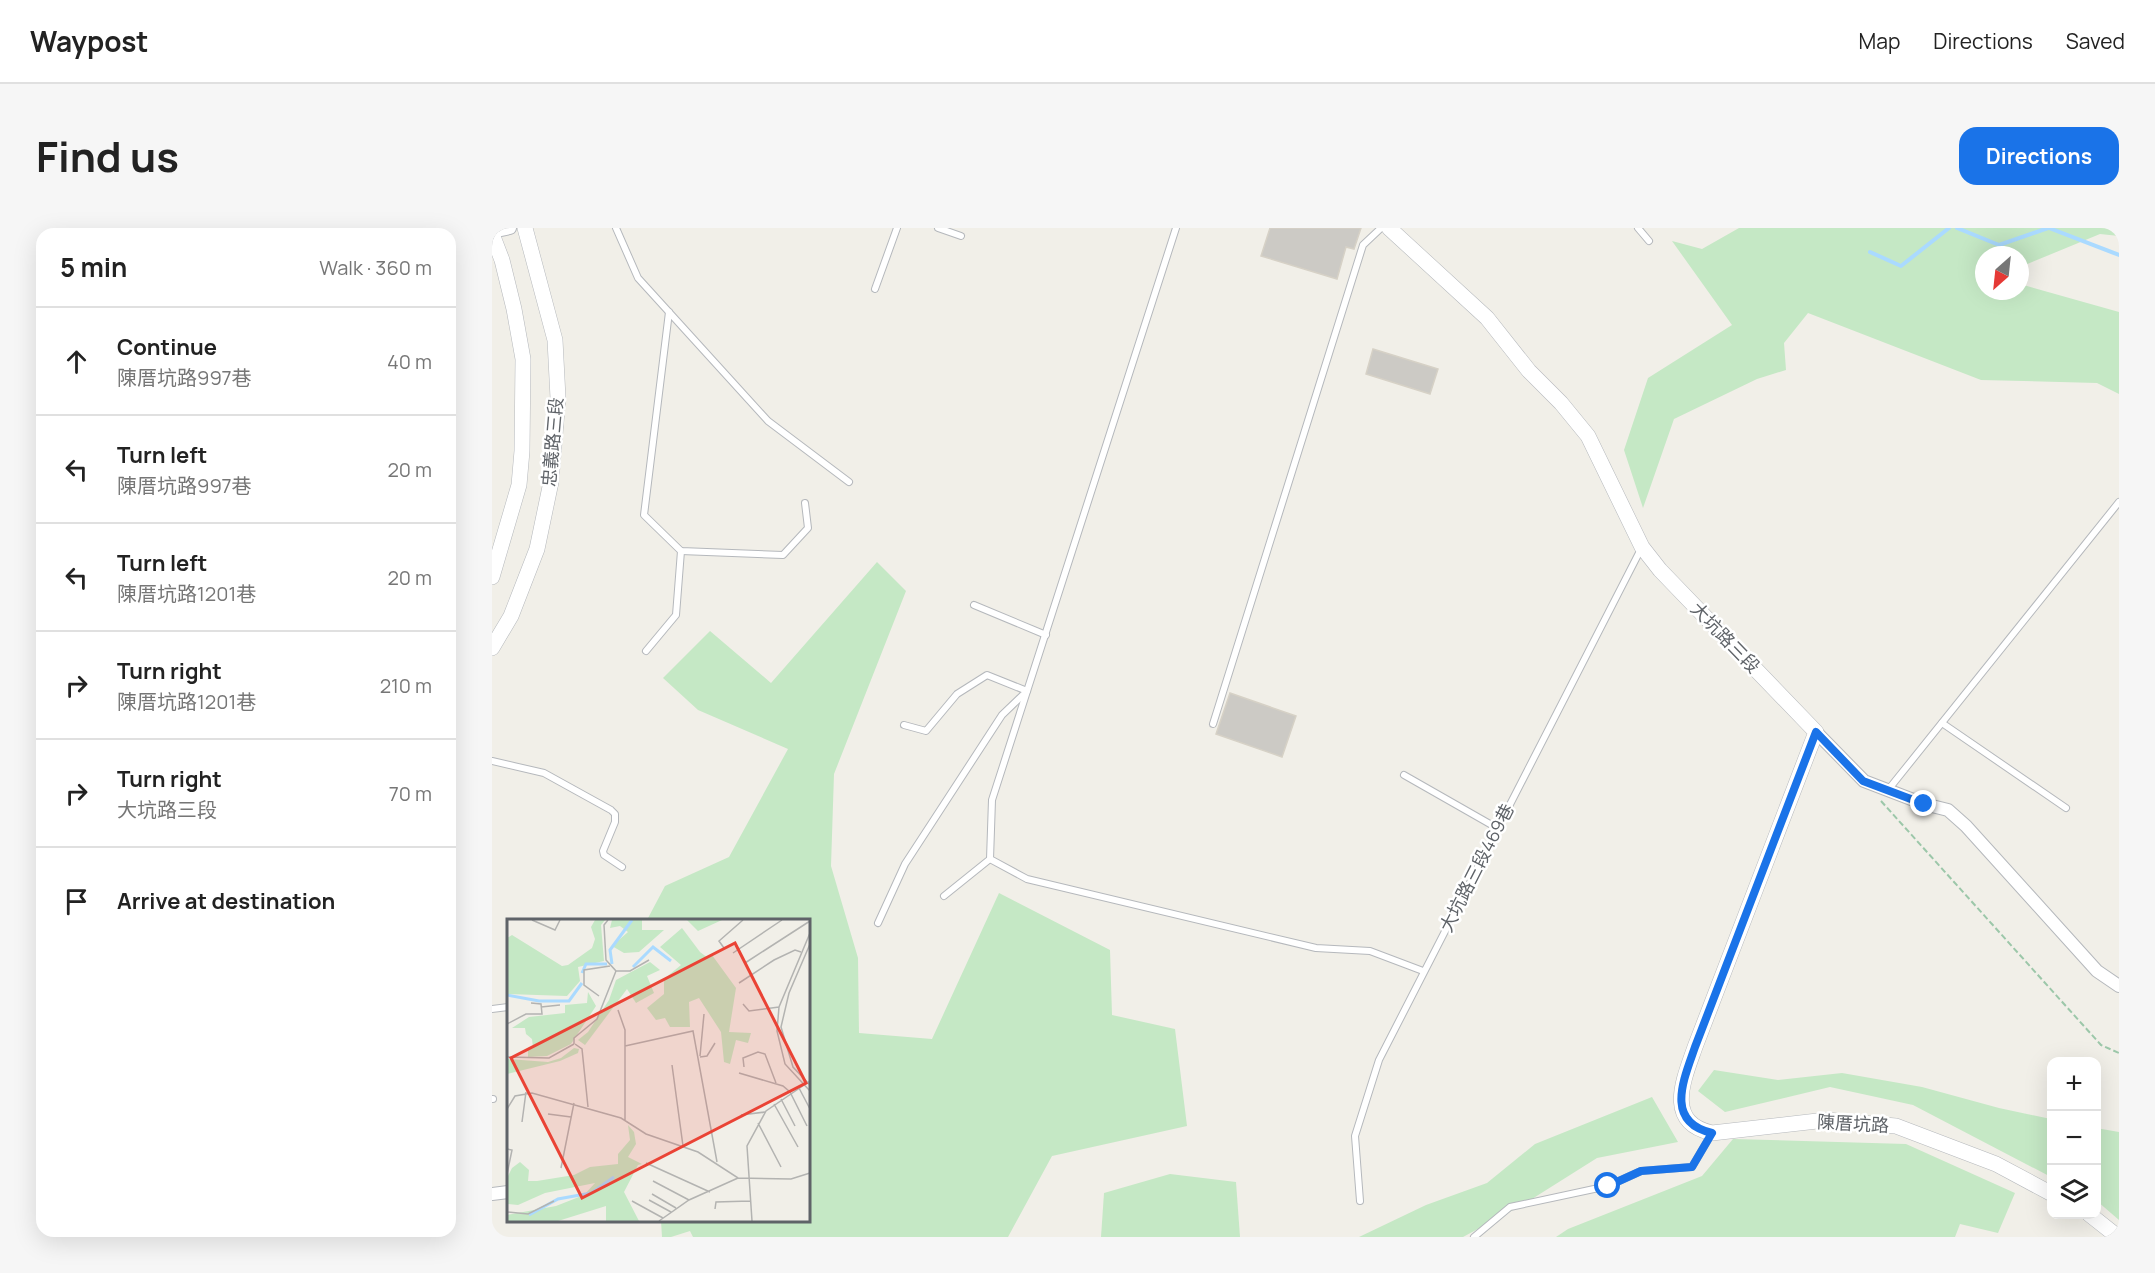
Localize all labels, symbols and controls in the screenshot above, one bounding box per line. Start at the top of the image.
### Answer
text: Waypost [30,22,149,60]
text: Map [1859,27,1900,55]
text: Directions [1933,27,2033,55]
text: Saved [2066,27,2125,55]
text: Find us [36,127,179,185]
button: Directions [1959,127,2119,185]
north arrow [1975,246,2029,300]
text: 5 min [60,249,127,285]
text: Walk · 360 m [319,254,432,281]
text: Continue [117,332,217,362]
icon: ahead [60,345,93,378]
text: 40 m [387,348,432,375]
text: 陳厝坑路997巷 [117,364,252,391]
street label: 忠義路三段 [536,396,568,488]
text: Turn left [117,440,207,470]
icon: left [60,453,93,486]
text: 20 m [387,456,432,483]
text: 陳厝坑路997巷 [117,472,252,499]
text: Turn left [117,548,207,578]
icon: left [60,561,93,594]
text: 20 m [387,564,432,591]
text: 陳厝坑路1201巷 [117,580,256,607]
street label: 大坑路三段 [1686,597,1766,678]
text: Turn right [117,656,222,686]
icon: right [60,669,93,702]
text: 210 m [380,672,432,699]
text: 陳厝坑路1201巷 [117,688,256,715]
text: Turn right [117,764,222,794]
icon: right [60,777,93,810]
text: 70 m [389,780,432,807]
route end [1910,790,1936,816]
text: 大坑路三段 [117,796,217,823]
street label: 大坑路三段469巷 [1433,799,1519,936]
icon: arrive [60,885,93,918]
text: Arrive at destination [117,886,335,916]
inset map [507,919,810,1222]
map controls [2047,1057,2101,1219]
button: + [2047,1057,2101,1111]
street label: 陳厝坑路 [1816,1109,1890,1137]
button: − [2047,1111,2101,1165]
button: layers [2047,1165,2101,1219]
route start [1594,1172,1620,1198]

